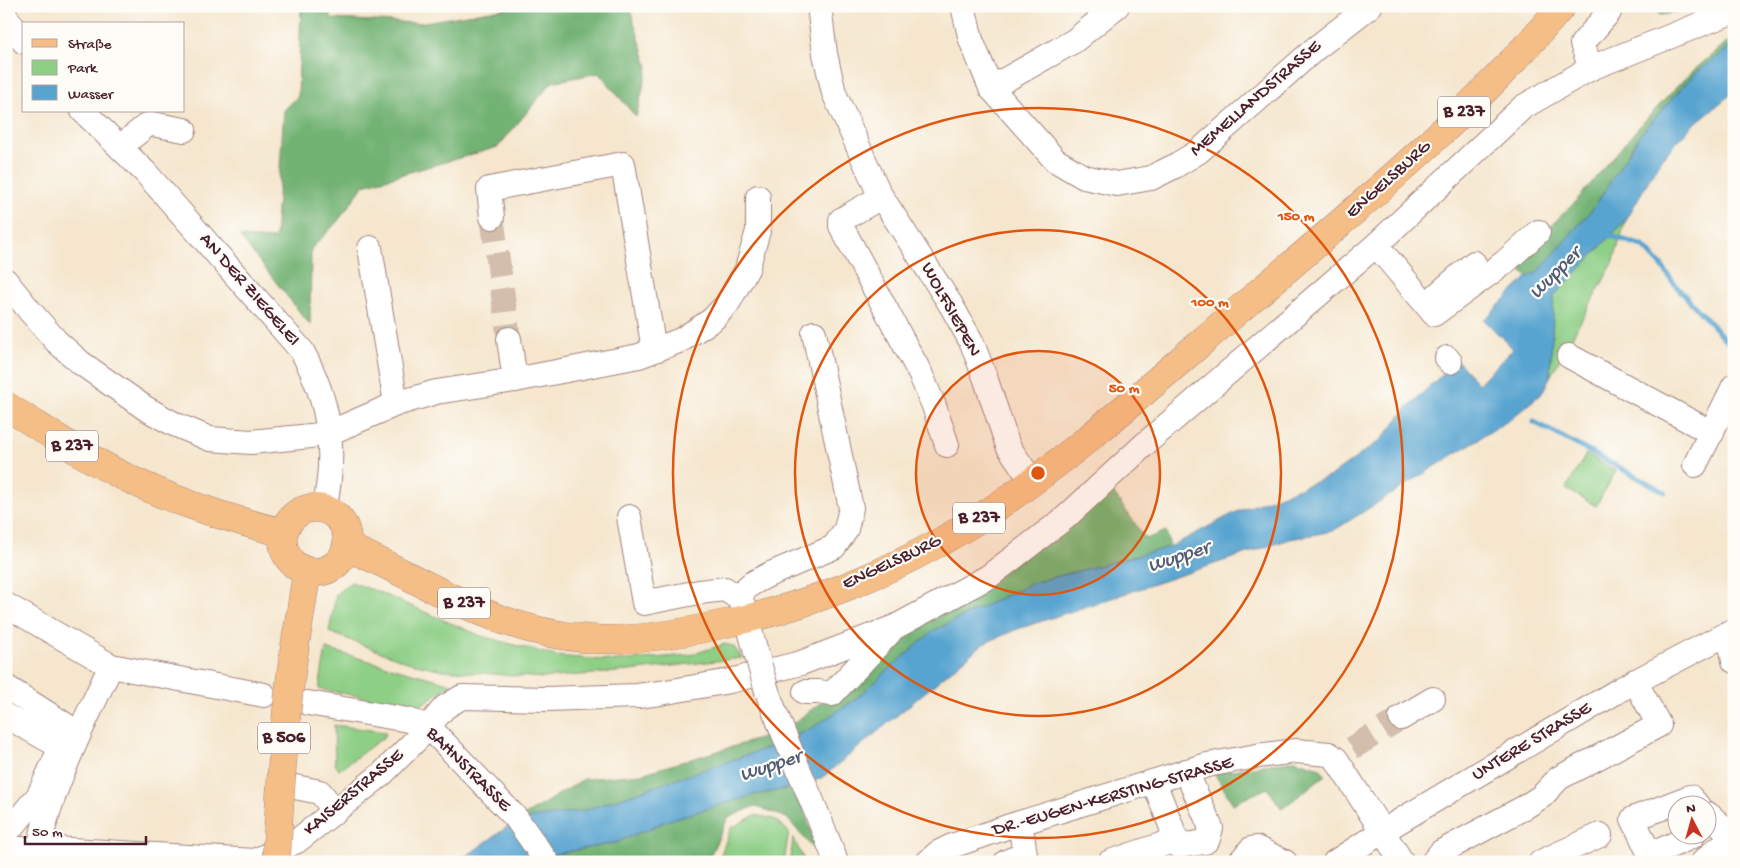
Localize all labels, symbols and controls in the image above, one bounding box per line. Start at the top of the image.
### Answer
legend [22,22,185,112]
street label: MEMELLANDSTRASSE [1186,35,1327,162]
text: Straße [68,36,112,54]
text: Park [67,60,98,78]
text: Wasser [68,86,115,104]
road number: B 237 [1438,96,1490,128]
street label: ENGELSBURG [1342,135,1437,224]
text: 150 m [1277,208,1315,226]
street label: AN DER ZIEGELEI [194,229,304,351]
water label: Wupper [1525,241,1589,305]
street label: WOLFSIEPEN [915,259,985,361]
text: 100 m [1190,294,1229,312]
text: 50 m [1109,380,1140,398]
road number: B 237 [46,431,98,462]
centre of rings [1029,464,1047,482]
road number: B 237 [953,502,1005,534]
street label: ENGELSBURG [839,530,946,596]
water label: Wupper [1145,536,1216,579]
road number: B 237 [438,588,490,618]
street label: UNTERE STRASSE [1468,697,1597,787]
road number: B 506 [258,722,310,754]
street label: BAHNSTRASSE [420,722,516,818]
street label: KAISERSTRASSE [299,744,410,842]
water label: Wupper [737,745,808,788]
street label: DR.-EUGEN-KERSTING-STRASSE [988,751,1237,843]
north arrow [1668,796,1718,846]
text: N [1685,801,1696,818]
scale bar [25,813,146,845]
text: 50 m [32,824,63,842]

